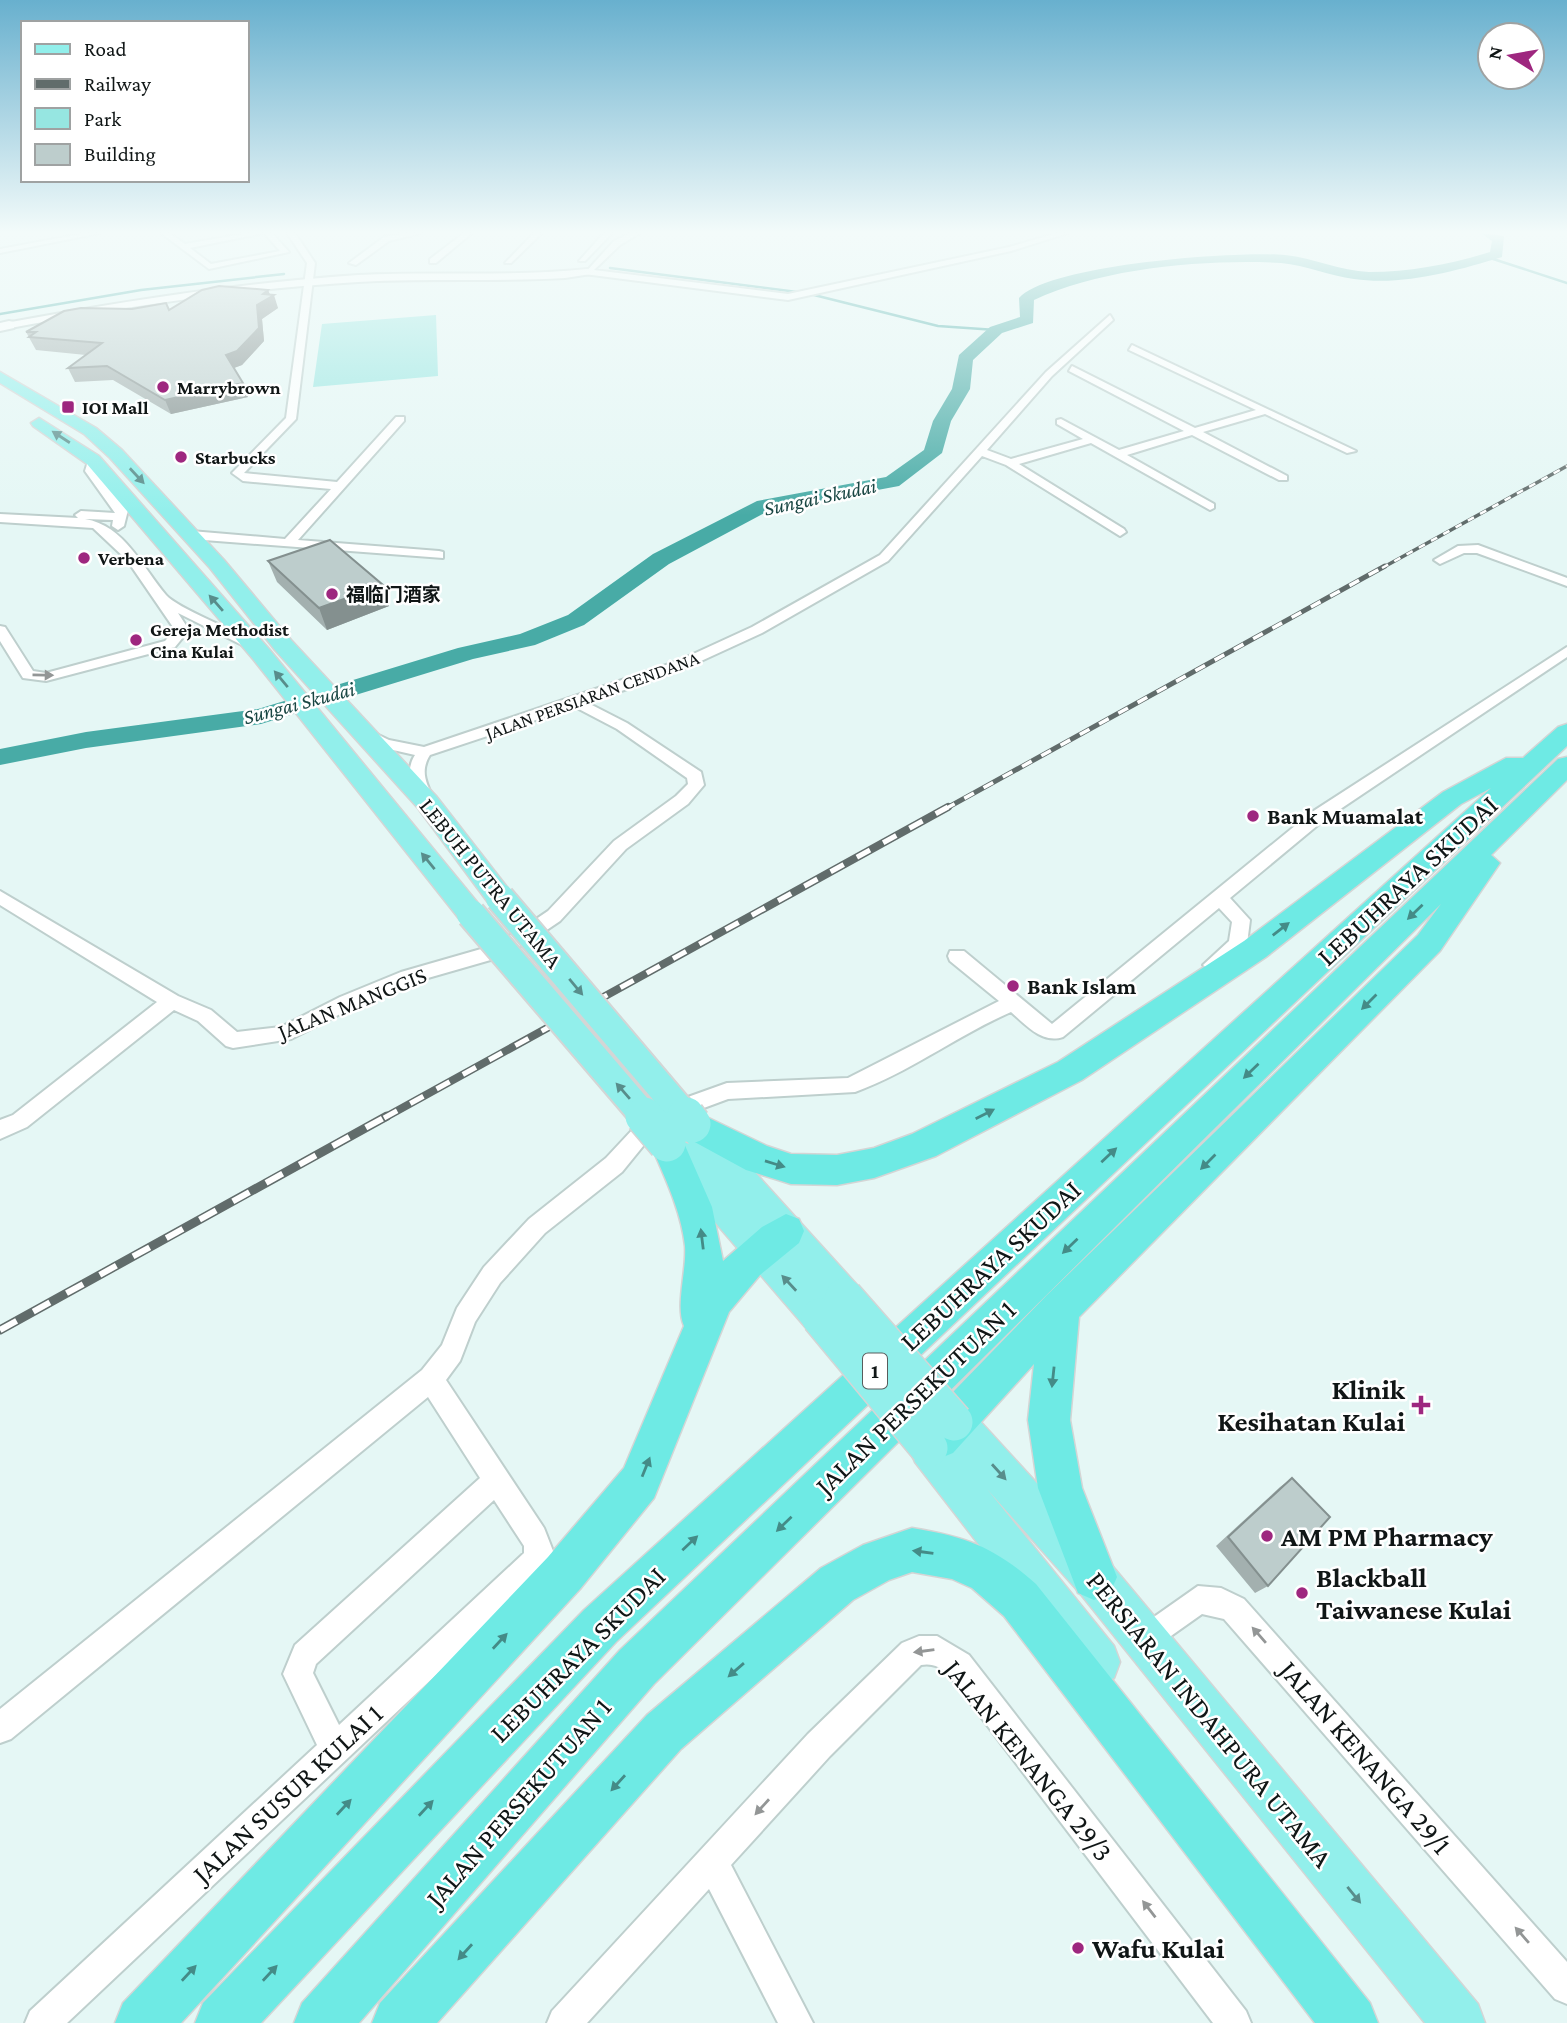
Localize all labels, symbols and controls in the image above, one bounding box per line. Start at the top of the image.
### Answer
legend [21,21,248,182]
north arrow [1476,21,1546,91]
text: Road [84,37,127,61]
text: N [1483,44,1506,61]
text: Railway [84,72,151,96]
text: Park [84,107,121,131]
text: Building [84,142,156,166]
place label: Marrybrown [177,377,281,398]
marker: Marrybrown [155,379,171,395]
place label: IOI Mall [82,397,149,418]
marker: IOI Mall [60,399,76,415]
one-way arrow [51,431,71,444]
place label: Starbucks [195,447,276,468]
marker: Starbucks [173,449,189,465]
one-way arrow [129,467,145,485]
water label: Sungai Skudai [762,473,879,521]
place label: Verbena [97,548,165,569]
marker: Verbena [76,550,92,566]
place label: 福临门酒家 [346,584,441,605]
marker: 福临门酒家 [324,586,340,602]
one-way arrow [209,594,224,611]
place label: Gereja Methodist Cina Kulai [150,619,289,662]
marker: Gereja Methodist Cina Kulai [128,632,144,648]
street label: JALAN PERSIARAN CENDANA [481,647,702,745]
one-way arrow [33,670,55,681]
one-way arrow [274,670,289,687]
water label: Sungai Skudai [241,677,358,729]
street label: LEBUHRAYA SKUDAI [1311,789,1504,972]
street label: LEBUH PUTRA UTAMA [414,793,568,974]
place label: Bank Muamalat [1267,803,1424,829]
marker: Bank Muamalat [1245,808,1261,824]
one-way arrow [421,852,436,870]
one-way arrow [1406,904,1423,921]
one-way arrow [1272,922,1290,936]
street label: JALAN MANGGIS [272,961,430,1045]
place label: Bank Islam [1027,973,1137,999]
marker: Bank Islam [1005,978,1021,994]
one-way arrow [568,979,583,996]
one-way arrow [1361,994,1378,1011]
one-way arrow [1243,1062,1260,1078]
one-way arrow [616,1083,631,1100]
one-way arrow [975,1108,995,1119]
one-way arrow [1100,1148,1117,1164]
one-way arrow [1199,1154,1216,1171]
one-way arrow [765,1160,786,1170]
street label: LEBUHRAYA SKUDAI [894,1174,1087,1357]
one-way arrow [697,1228,708,1250]
one-way arrow [1062,1238,1079,1255]
one-way arrow [782,1275,798,1292]
street label: JALAN PERSEKUTUAN 1 [807,1294,1022,1503]
road number: 1 [863,1354,887,1388]
one-way arrow [1047,1366,1058,1388]
place label: Klinik Kesihatan Kulai [1217,1374,1406,1437]
marker: Klinik Kesihatan Kulai [1411,1395,1431,1415]
one-way arrow [640,1457,651,1478]
one-way arrow [991,1463,1007,1480]
one-way arrow [776,1516,793,1532]
place label: AM PM Pharmacy [1280,1521,1493,1552]
marker: AM PM Pharmacy [1259,1528,1275,1544]
one-way arrow [681,1535,698,1551]
one-way arrow [912,1547,934,1558]
street label: LEBUHRAYA SKUDAI [483,1560,671,1748]
place label: Blackball Taiwanese Kulai [1316,1562,1511,1625]
street label: PERSIARAN INDAHPURA UTAMA [1081,1565,1339,1874]
marker: Blackball Taiwanese Kulai [1294,1585,1310,1601]
one-way arrow [1251,1626,1267,1644]
one-way arrow [492,1633,508,1650]
one-way arrow [913,1646,935,1657]
street label: JALAN KENANGA 29/3 [936,1651,1119,1867]
street label: JALAN KENANGA 29/1 [1271,1652,1458,1860]
one-way arrow [727,1662,744,1677]
street label: JALAN PERSEKUTUAN 1 [417,1692,617,1915]
street label: JALAN SUSUR KULAI 1 [184,1698,389,1891]
one-way arrow [610,1774,626,1792]
one-way arrow [755,1798,771,1815]
one-way arrow [336,1799,352,1816]
one-way arrow [418,1800,435,1817]
one-way arrow [1346,1887,1361,1904]
one-way arrow [1142,1901,1157,1919]
one-way arrow [1515,1927,1530,1944]
place label: Wafu Kulai [1091,1933,1224,1964]
marker: Wafu Kulai [1070,1940,1086,1956]
one-way arrow [458,1943,473,1960]
one-way arrow [181,1965,197,1982]
one-way arrow [261,1965,278,1982]

